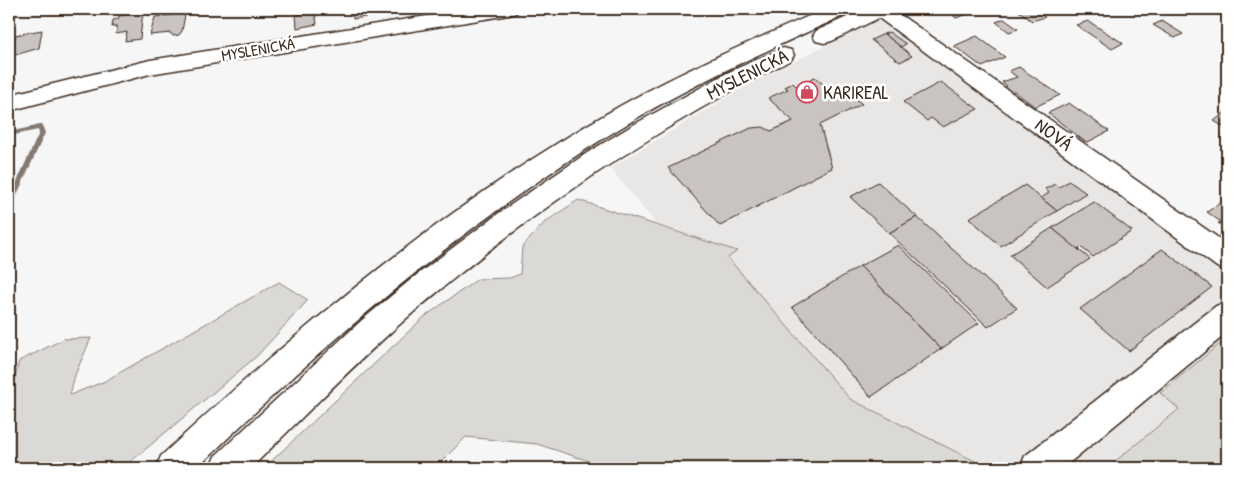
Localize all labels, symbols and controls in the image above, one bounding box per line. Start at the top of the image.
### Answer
street label: MYSLENICKÁ [220,32,297,66]
street label: MYSLENICKÁ [702,42,792,106]
place label: KARIREAL [823,79,889,105]
shop icon: KARIREAL [795,80,819,104]
street label: NOVÁ [1030,112,1078,156]

